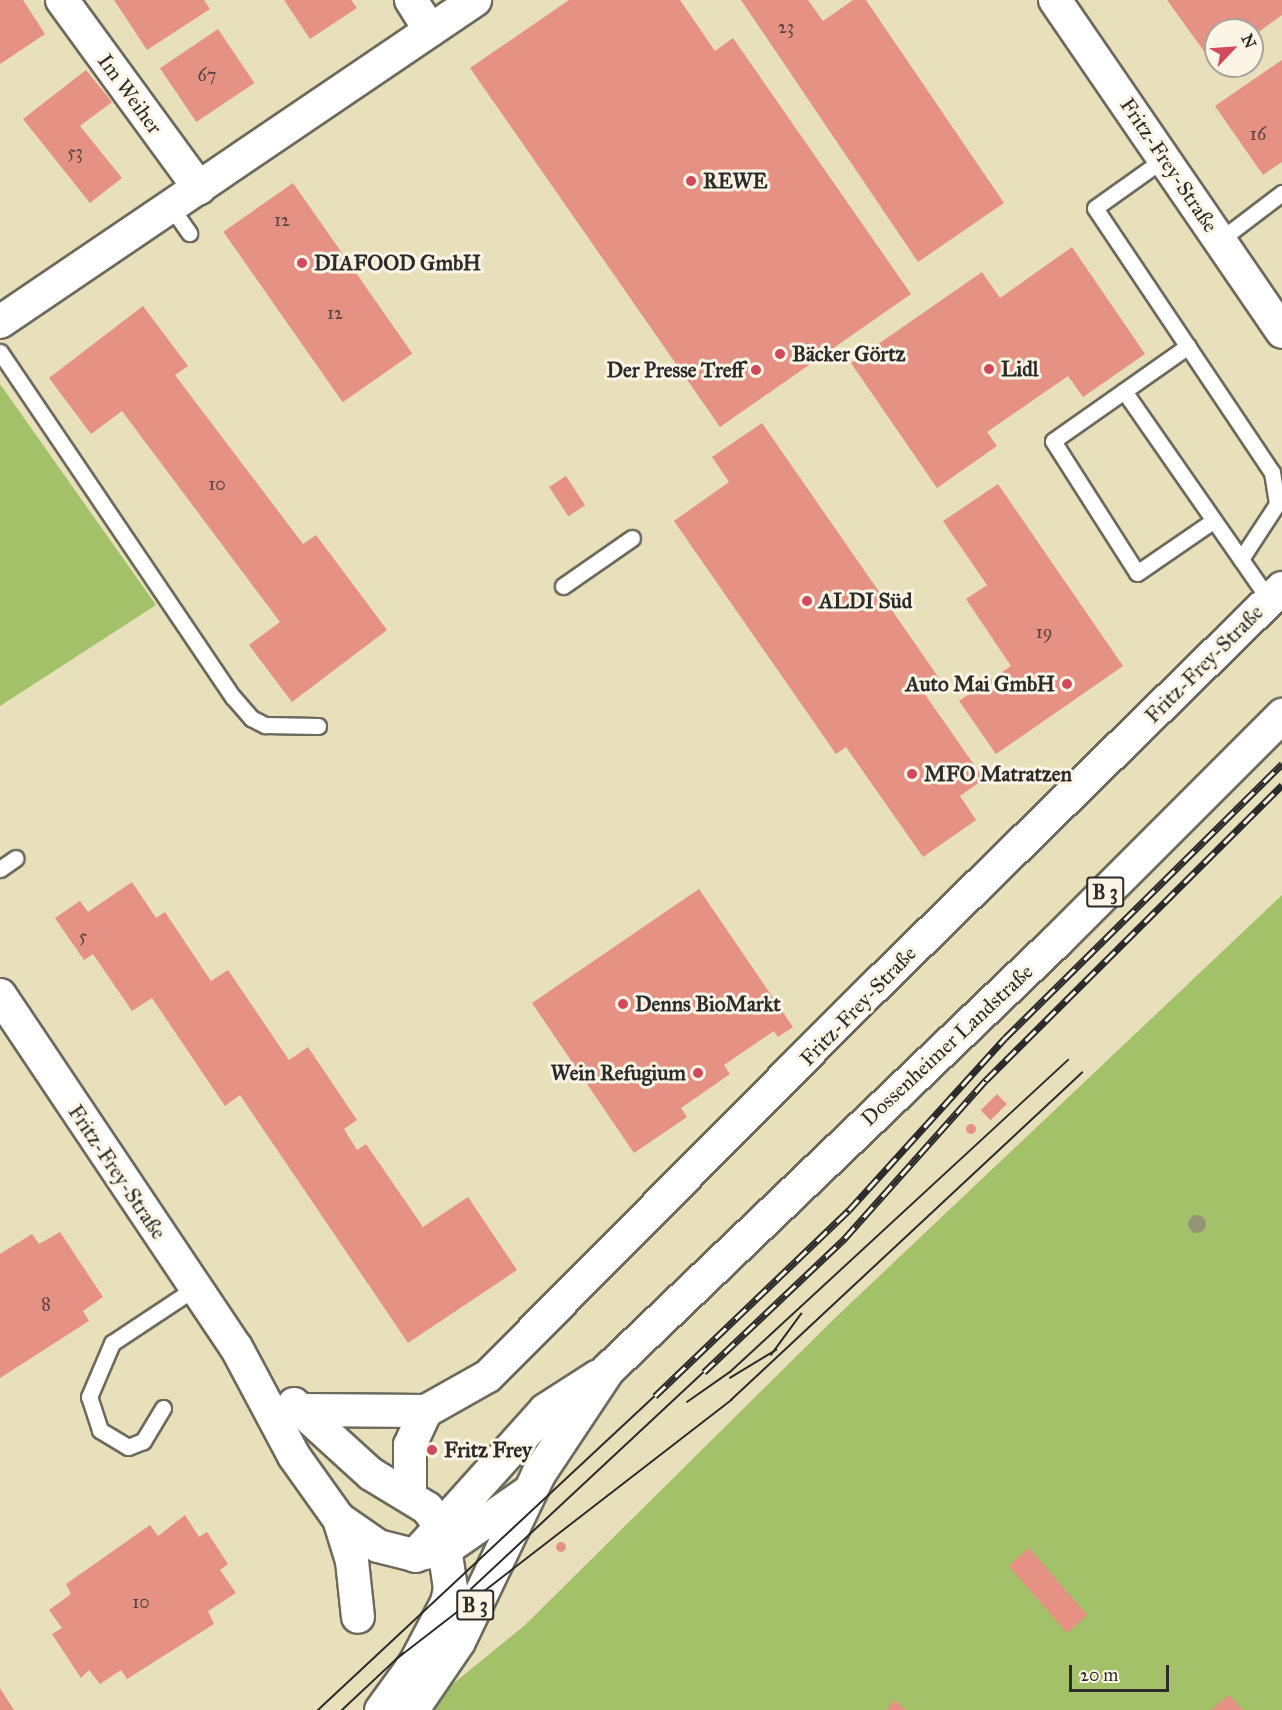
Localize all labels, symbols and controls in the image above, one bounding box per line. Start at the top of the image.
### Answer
house number: 23 [778,16,794,38]
north arrow [1204,18,1264,78]
text: N [1237,31,1260,51]
street label: Im Weiher [92,49,168,139]
house number: 67 [198,64,216,86]
street label: Fritz-Frey-Straße [1115,93,1223,237]
house number: 16 [1250,123,1266,145]
house number: 53 [67,141,83,163]
place label: REWE [703,168,768,194]
marker: REWE [684,174,698,188]
house number: 12 [274,209,290,231]
place label: DIAFOOD GmbH [314,250,481,276]
marker: DIAFOOD GmbH [295,256,309,270]
house number: 12 [327,302,343,324]
place label: Bäcker Görtz [792,341,905,367]
marker: Bäcker Görtz [773,347,787,361]
place label: Lidl [1001,356,1038,382]
place label: Der Presse Treff [606,357,744,383]
marker: Lidl [982,362,996,376]
marker: Der Presse Treff [749,363,763,377]
house number: 10 [208,473,226,495]
place label: ALDI Süd [819,588,912,614]
marker: ALDI Süd [800,594,814,608]
street label: Fritz-Frey-Straße [1140,600,1268,728]
house number: 19 [1036,621,1052,643]
place label: Auto Mai GmbH [905,671,1055,697]
marker: Auto Mai GmbH [1060,677,1074,691]
place label: MFO Matratzen [924,761,1072,787]
marker: MFO Matratzen [905,767,919,781]
road number: B 3 [1086,875,1124,909]
house number: 5 [79,925,87,947]
street label: Fritz-Frey-Straße [795,941,921,1071]
street label: Dossenheimer Landstraße [856,959,1038,1131]
place label: Denns BioMarkt [635,991,781,1017]
marker: Denns BioMarkt [616,997,630,1011]
place label: Wein Refugium [551,1060,686,1086]
marker: Wein Refugium [691,1066,705,1080]
street label: Fritz-Frey-Straße [63,1100,171,1244]
house number: 8 [41,1293,51,1315]
place label: Fritz Frey [444,1437,532,1463]
marker: Fritz Frey [425,1443,439,1457]
road number: B 3 [456,1588,494,1622]
house number: 10 [132,1591,150,1613]
scale bar [1072,1653,1172,1691]
text: 20 m [1080,1664,1118,1686]

